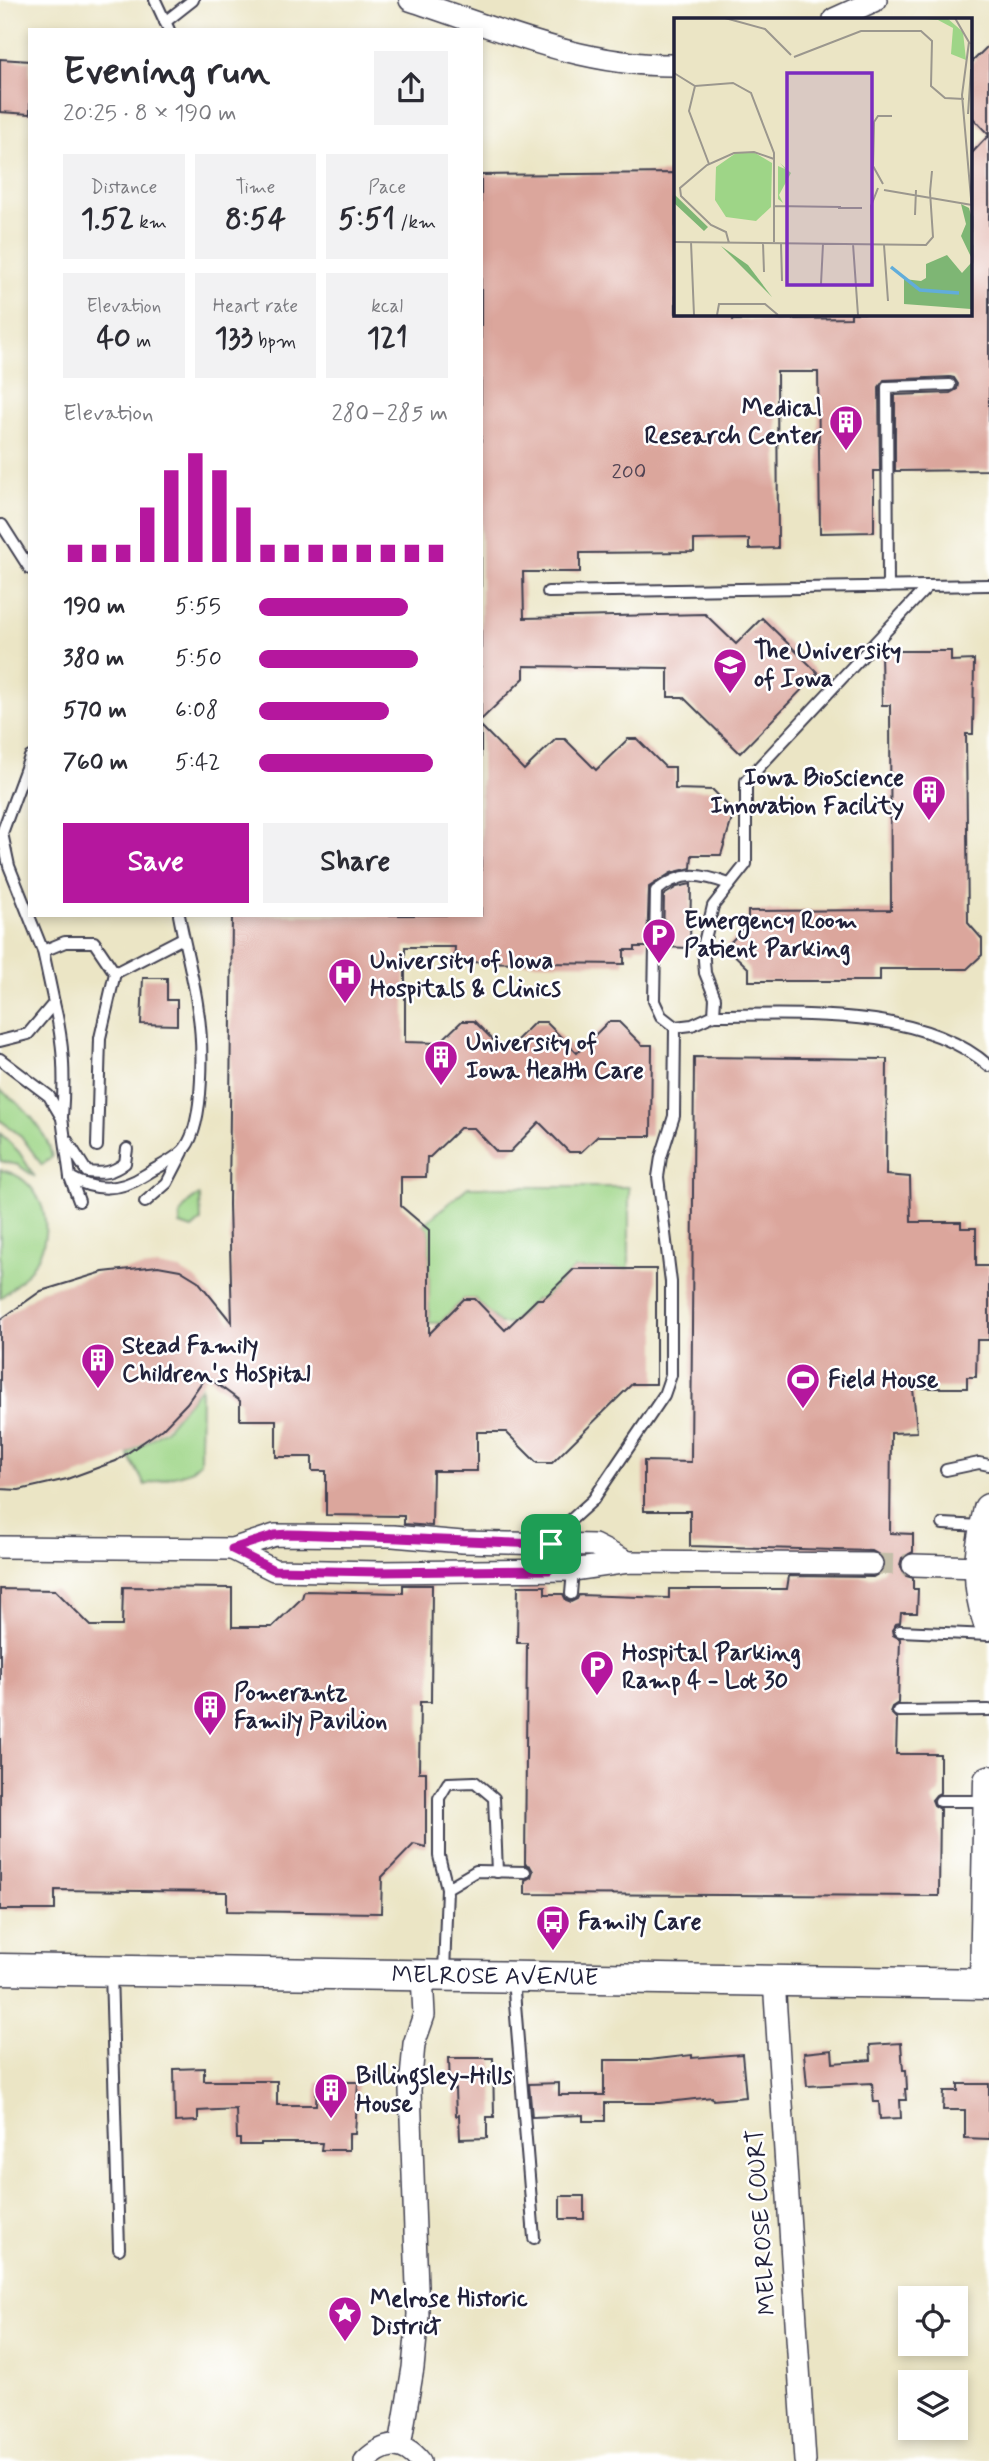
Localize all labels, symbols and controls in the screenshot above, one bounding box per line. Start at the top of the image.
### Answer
inset map [674,18,972,315]
text: Evening run [63,48,270,97]
button: share [374,51,448,125]
text: 20:25 · 8 × 190 m [63,99,237,129]
text: Distance [90,175,157,200]
text: Time [236,175,275,200]
text: Pace [368,175,406,200]
text: 1.52 [81,200,134,239]
text: 8:54 [225,200,286,239]
text: 5:51 [338,200,395,239]
text: km [134,210,167,235]
text: /km [395,210,436,235]
text: Elevation [86,294,161,319]
text: Heart rate [213,294,298,319]
text: kcal [371,294,403,319]
text: 40 [96,319,131,358]
text: 133 [215,319,253,358]
text: 121 [367,319,408,358]
text: m [131,329,151,354]
text: bpm [253,329,296,354]
place label: Medical Research Center [645,393,822,452]
text: Elevation [63,399,154,429]
text: 280–285 m [331,399,448,429]
building icon: Medical Research Center [827,403,865,452]
house number: 200 [612,458,646,486]
text: 190 m [63,592,125,622]
text: 5:55 [175,592,221,622]
place label: The University of Iowa [754,636,901,695]
text: 380 m [63,644,124,674]
text: 5:50 [175,644,222,674]
school or university icon: The University of Iowa [711,646,749,695]
text: 570 m [63,696,127,726]
text: 6:08 [175,696,218,726]
text: 760 m [63,748,128,778]
text: 5:42 [175,748,220,778]
place label: Iowa Bioscience Innovation Facility [710,763,904,822]
building icon: Iowa Bioscience Innovation Facility [910,773,948,822]
button: Save [63,823,249,903]
button: Share [263,823,448,903]
place label: Emergency Room Patient Parking [684,906,857,966]
parking icon: Emergency Room Patient Parking [640,916,678,965]
place label: University of Iowa Hospitals & Clinics [370,946,561,1005]
hospital icon: University of Iowa Hospitals & Clinics [326,956,364,1005]
place label: University of Iowa Health Care [466,1028,644,1087]
building icon: University of Iowa Health Care [422,1038,460,1087]
place label: Stead Family Children's Hospital [122,1331,311,1390]
building icon: Stead Family Children's Hospital [79,1341,117,1390]
sports icon: Field House [784,1361,822,1410]
place label: Field House [828,1365,939,1396]
pin [521,1514,581,1574]
icon: arrive [532,1525,570,1563]
place label: Hospital Parking Ramp 4 - Lot 30 [622,1638,801,1697]
parking icon: Hospital Parking Ramp 4 - Lot 30 [578,1648,616,1697]
place label: Pomerantz Family Pavilion [234,1678,387,1737]
building icon: Pomerantz Family Pavilion [191,1688,229,1737]
bus stop icon: Family Care [534,1903,572,1952]
place label: Family Care [578,1907,702,1938]
street label: MELROSE AVENUE [391,1959,599,1994]
place label: Billingsley-Hills House [356,2061,513,2120]
building icon: Billingsley-Hills House [312,2071,350,2120]
street label: MELROSE COURT [740,2128,784,2316]
place label: Melrose Historic District [370,2284,528,2343]
map controls [898,2286,968,2440]
button: locate [898,2286,968,2356]
place icon: Melrose Historic District [326,2294,364,2343]
button: layers [898,2370,968,2440]

